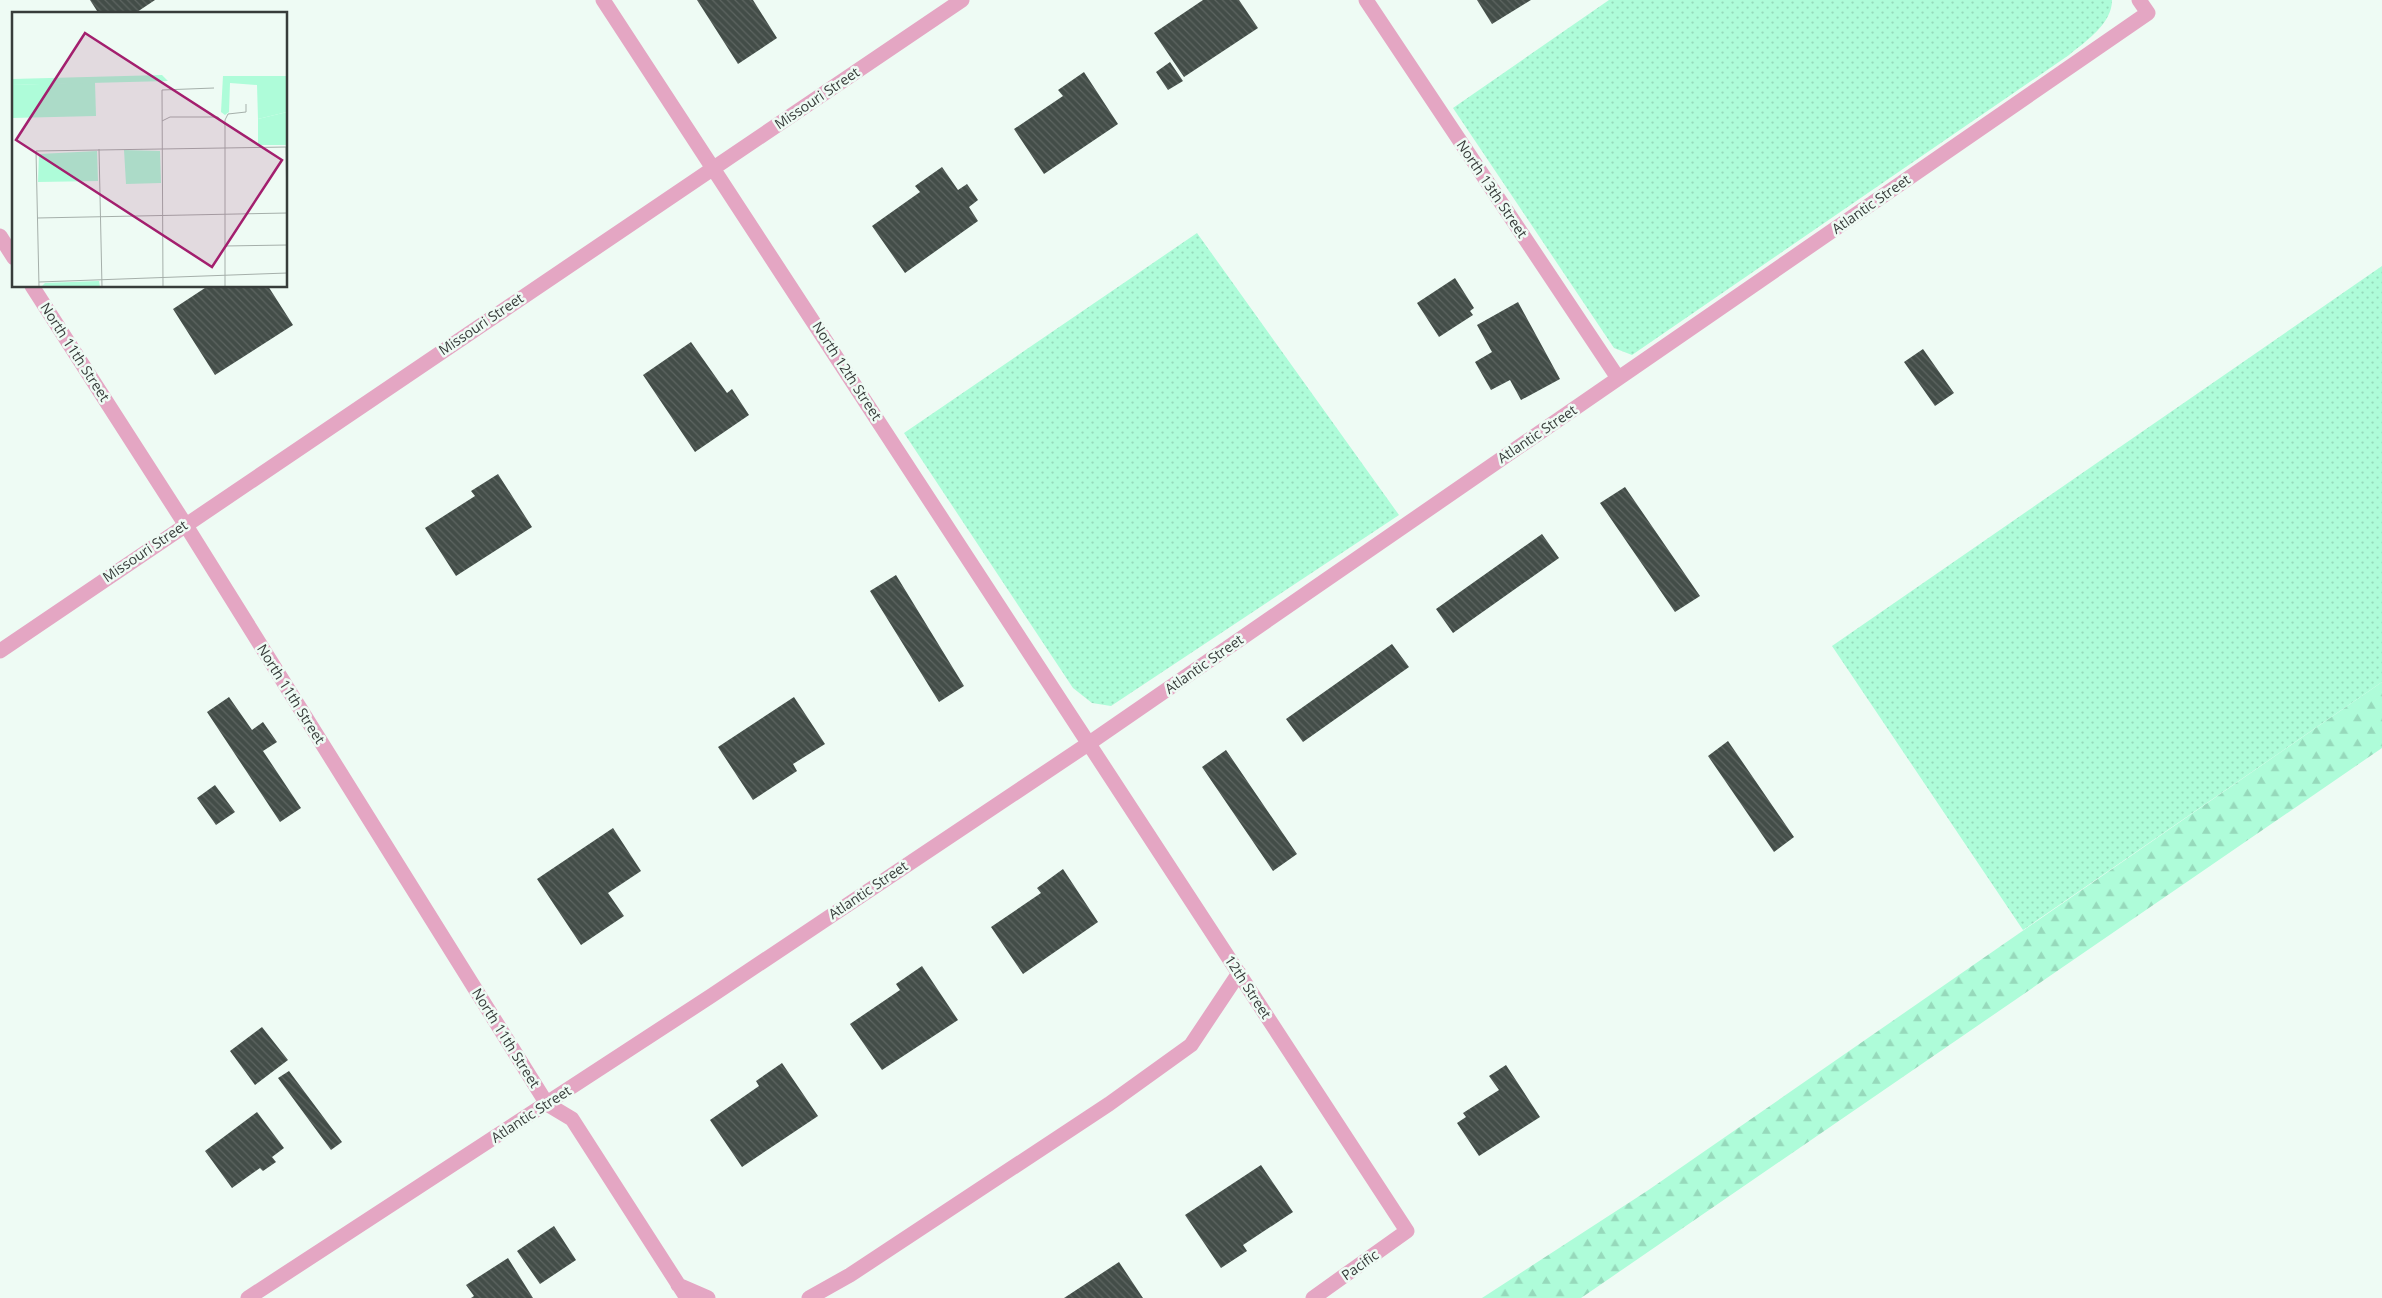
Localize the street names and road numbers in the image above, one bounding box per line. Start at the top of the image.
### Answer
street label: Missouri Street [771,62,863,133]
street label: North 13th Street [1453,136,1532,241]
street label: Atlantic Street [1828,170,1914,238]
street label: Missouri Street [435,288,527,359]
street label: North 11th Street [36,299,114,405]
street label: North 12th Street [808,318,886,424]
street label: Atlantic Street [1493,400,1580,467]
street label: Missouri Street [99,515,191,586]
street label: Atlantic Street [1161,630,1247,698]
street label: North 11th Street [253,640,330,747]
street label: Atlantic Street [824,856,911,923]
street label: 12th Street [1221,951,1276,1022]
street label: North 11th Street [468,984,545,1091]
street label: Atlantic Street [487,1081,574,1147]
street label: Pacific [1337,1245,1382,1284]

